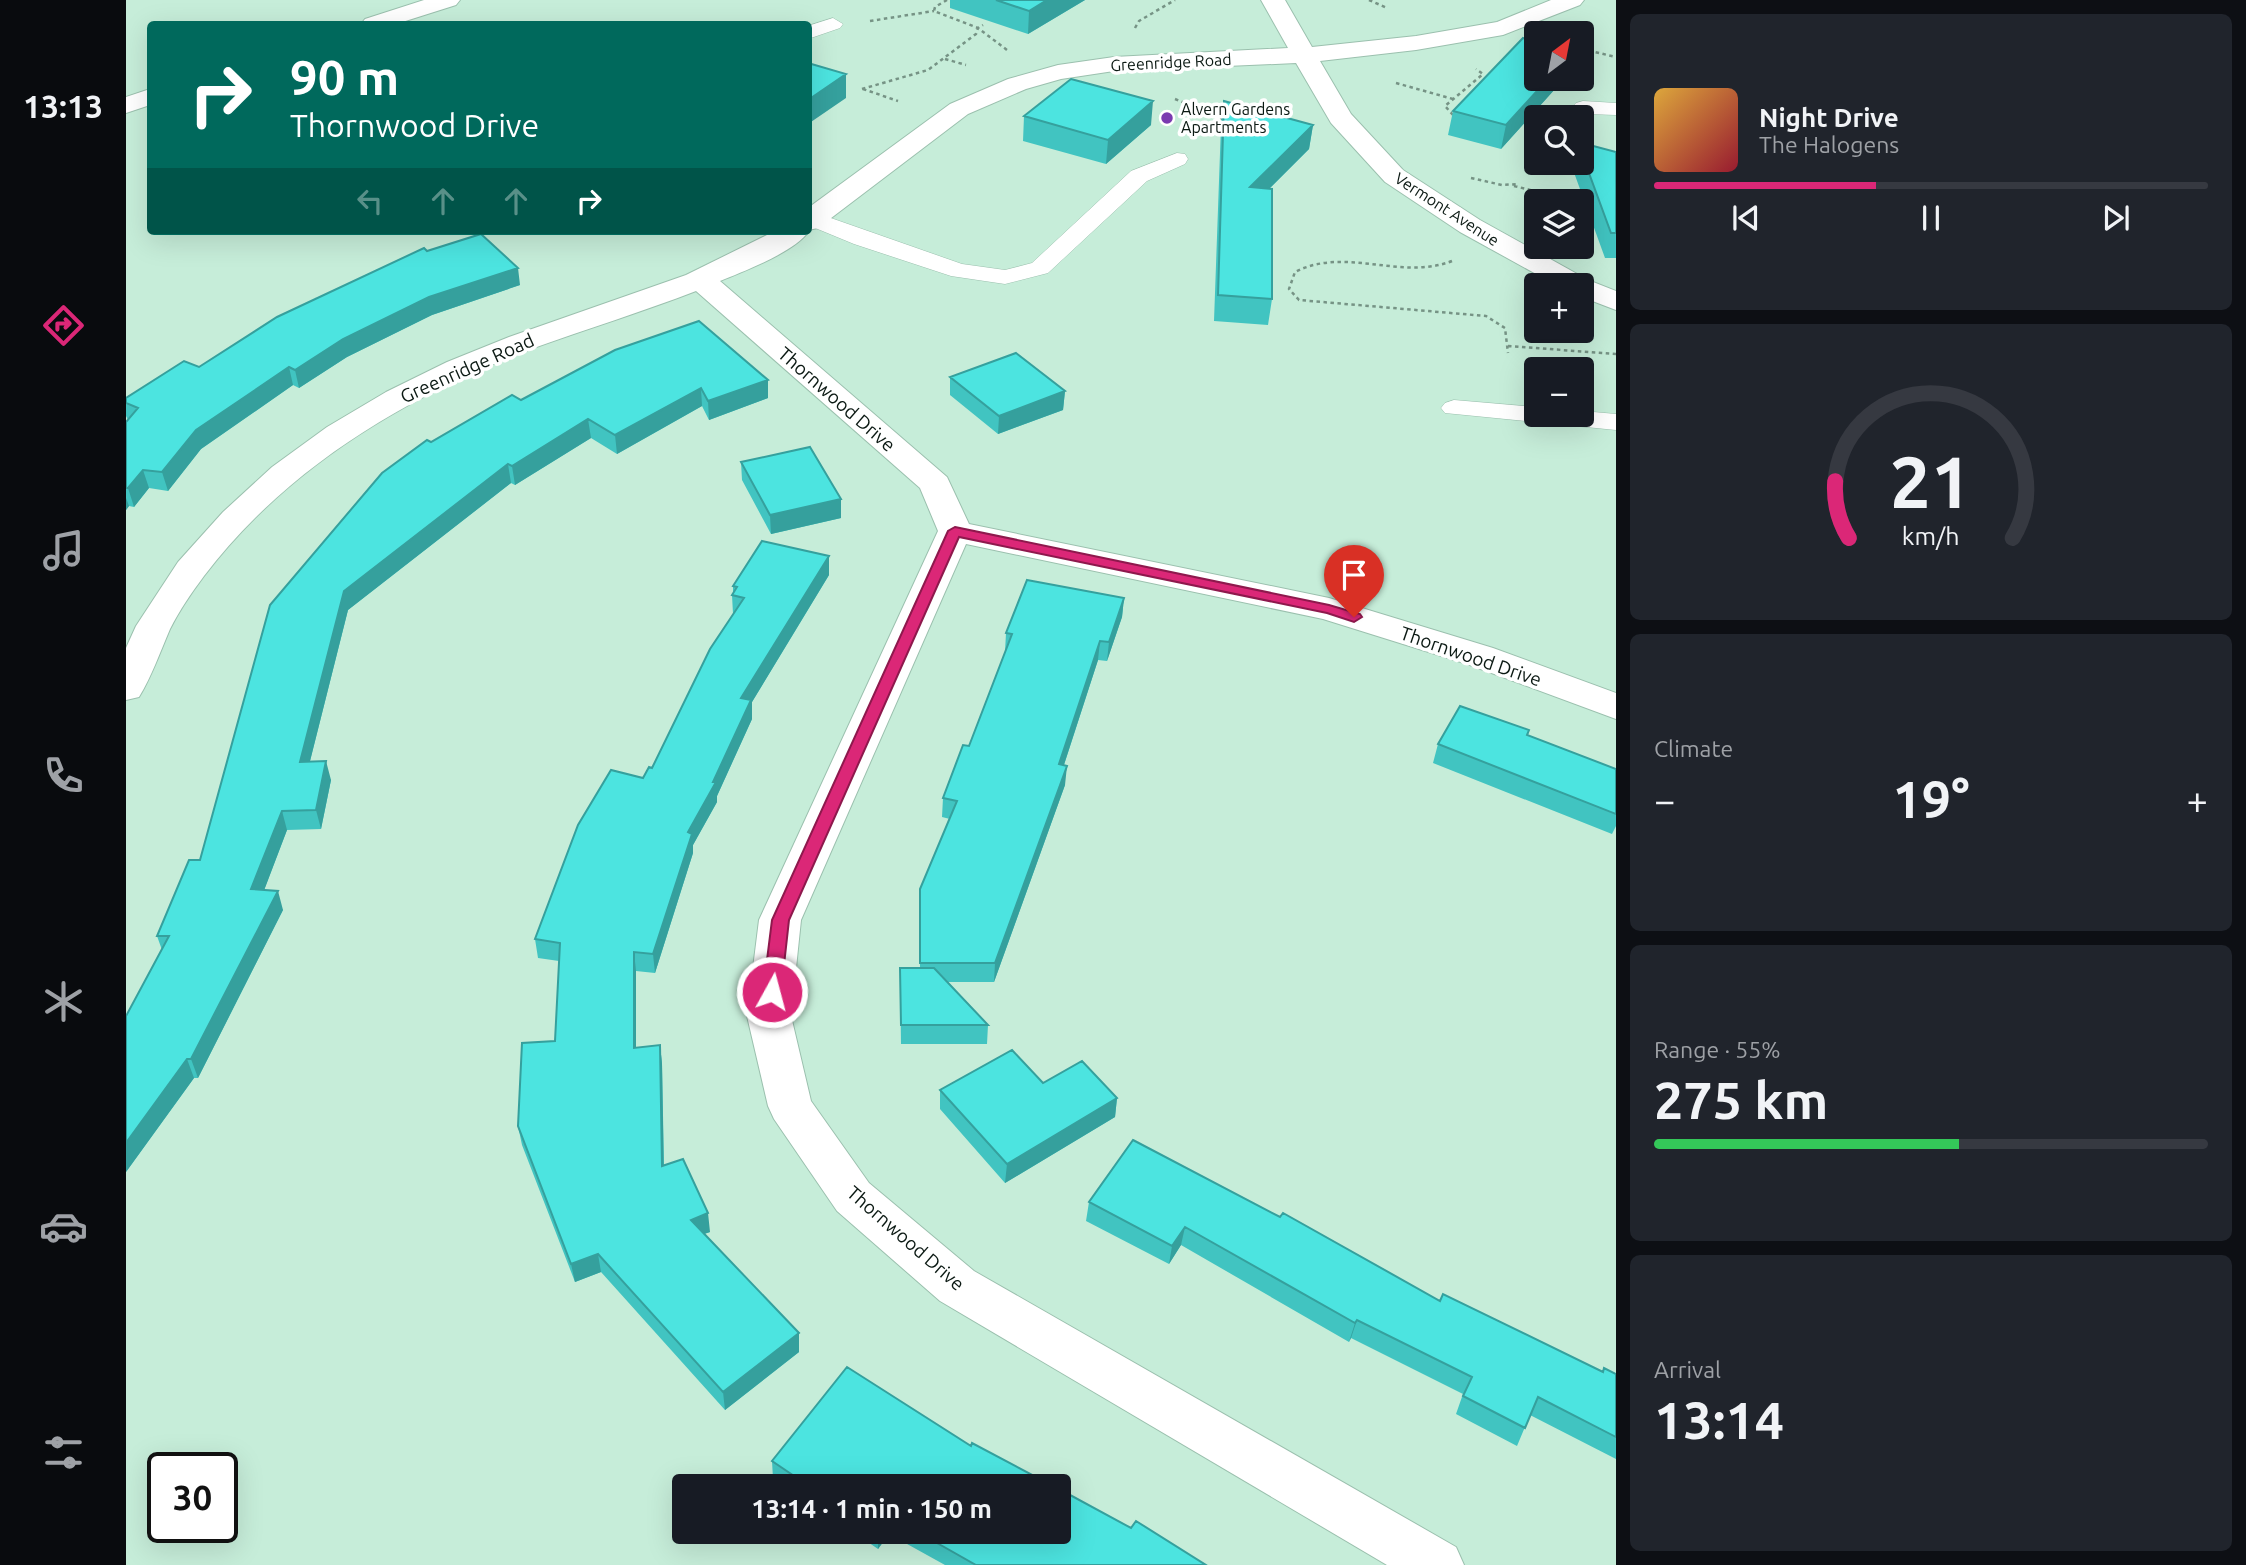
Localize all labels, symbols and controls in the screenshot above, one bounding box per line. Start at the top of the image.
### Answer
north arrow [1524,21,1594,91]
map controls [1524,21,1594,427]
icon: right [175,49,266,140]
text: 90 m [290,49,399,104]
street label: Greenridge Road [1110,50,1232,74]
text: 13:13 [23,88,103,124]
place label: Alvern Gardens Apartments [1181,100,1290,136]
text: Night Drive [1759,103,1899,132]
button: search [1524,105,1594,175]
text: Thornwood Drive [290,107,539,143]
marker: Alvern Gardens Apartments [1159,110,1175,126]
text: The Halogens [1759,132,1899,157]
street label: Vermont Avenue [1392,169,1502,249]
icon: left [351,182,389,220]
icon: ahead [424,182,462,220]
icon: ahead [497,182,535,220]
icon: right [570,182,608,220]
button: layers [1524,189,1594,259]
icon: previous [1727,199,1765,237]
icon: pause [1912,199,1950,237]
icon: next [2097,199,2135,237]
button: + [1524,273,1594,343]
icon: directions [39,301,88,350]
street label: Greenridge Road [397,329,537,407]
street label: Thornwood Drive [774,342,900,456]
button: − [1524,357,1594,427]
text: 21 [1890,441,1972,523]
text: km/h [1902,522,1960,550]
icon: music [39,526,88,575]
pin [1324,545,1384,617]
icon: arrive [1335,556,1373,594]
street label: Thornwood Drive [1397,622,1545,690]
text: Climate [1654,736,1733,761]
icon: phone [39,751,88,800]
text: 19° [1892,770,1970,828]
text: − [1654,779,1675,821]
text: + [2187,779,2208,821]
position arrow [735,955,809,1029]
icon: climate [39,977,88,1026]
text: Range · 55% [1654,1037,1781,1062]
text: 275 km [1654,1071,1828,1129]
street label: Thornwood Drive [843,1181,969,1295]
icon: car [39,1202,88,1251]
text: Arrival [1654,1357,1721,1382]
text: 13:14 [1654,1391,1784,1449]
icon: filters [39,1428,88,1477]
speed limit sign: 30 [147,1452,238,1543]
text: 13:14 · 1 min · 150 m [751,1494,992,1523]

